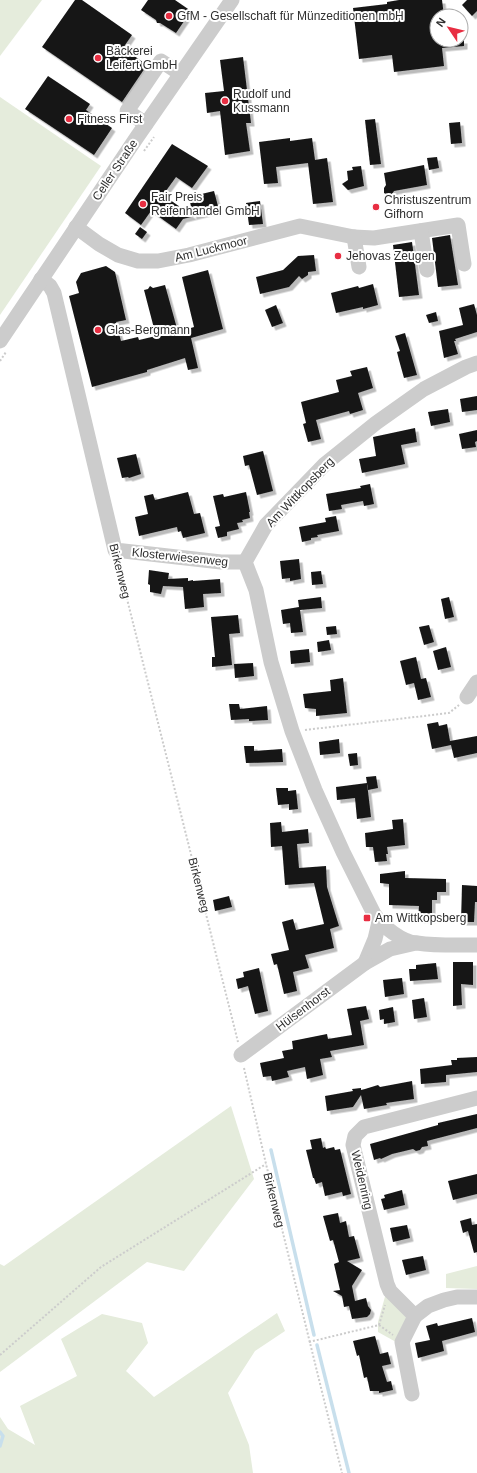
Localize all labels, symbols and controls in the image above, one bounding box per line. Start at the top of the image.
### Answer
north arrow [429,8,469,48]
place label: GfM - Gesellschaft für Münzeditionen mbH [177,9,404,23]
marker: GfM - Gesellschaft für Münzeditionen mbH [164,11,174,21]
text: N [434,16,448,29]
place label: Bäckerei Leifert GmbH [106,44,177,72]
marker: Bäckerei Leifert GmbH [93,53,103,63]
place label: Rudolf und Kussmann [233,87,291,115]
marker: Rudolf und Kussmann [220,96,230,106]
place label: Fitness First [77,112,143,126]
marker: Fitness First [64,114,74,124]
street label: Celler Straße [89,137,141,203]
place label: Fair Preis Reifenhandel GmbH [151,190,260,218]
place label: Christuszentrum Gifhorn [384,193,471,221]
marker: Fair Preis Reifenhandel GmbH [138,199,148,209]
marker: Christuszentrum Gifhorn [371,202,381,212]
street label: Am Luckmoor [173,233,249,265]
place label: Jehovas Zeugen [346,249,435,263]
marker: Jehovas Zeugen [333,251,343,261]
place label: Glas-Bergmann [106,323,190,337]
marker: Glas-Bergmann [93,325,103,335]
street label: Am Wittkopsberg [263,454,337,530]
street label: Birkenweg [106,542,134,600]
street label: Klosterwiesenweg [131,545,229,569]
street label: Birkenweg [185,856,213,914]
place label: Am Wittkopsberg [375,911,466,925]
marker: Am Wittkopsberg [362,913,372,923]
street label: Hülsenhorst [273,984,333,1034]
street label: Weidenring [348,1149,376,1211]
street label: Birkenweg [260,1171,288,1229]

